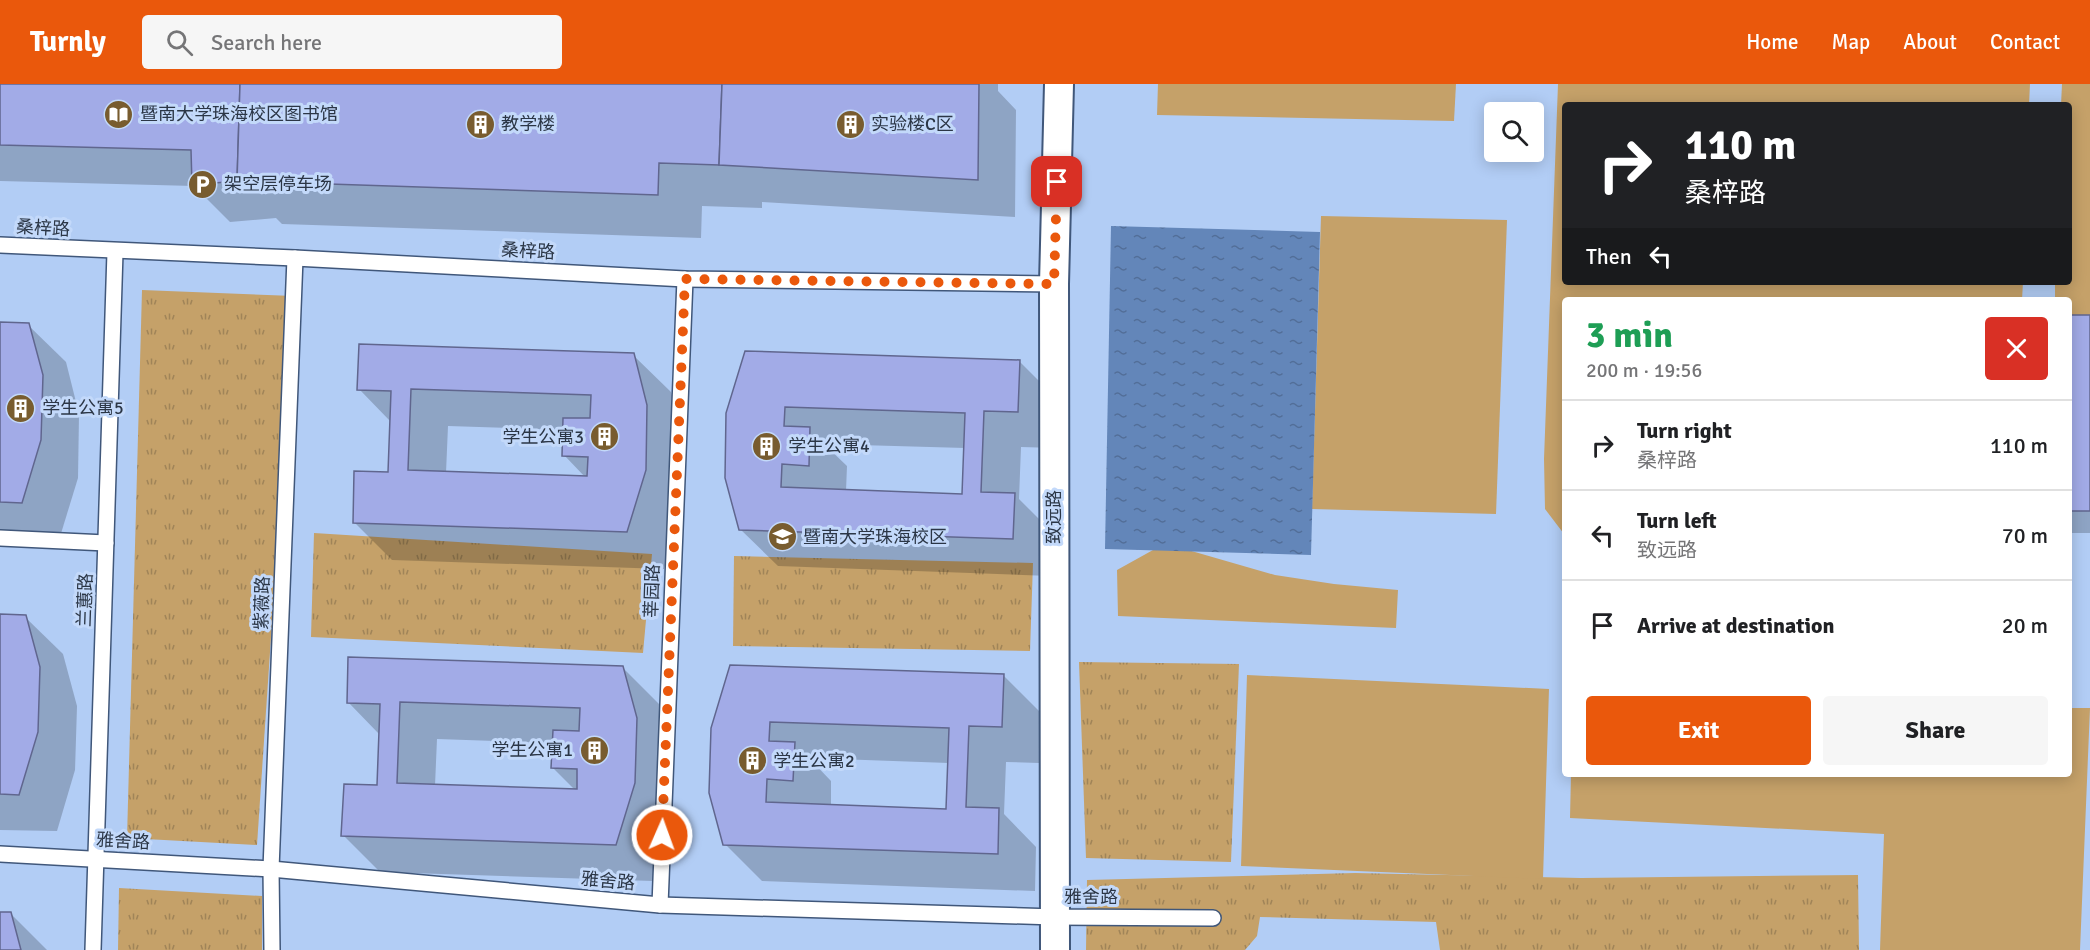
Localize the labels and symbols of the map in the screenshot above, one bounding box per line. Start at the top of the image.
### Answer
library icon: 暨南大学珠海校区图书馆 [103,98,135,130]
place label: 暨南大学珠海校区图书馆 [140,103,338,125]
building icon: 教学楼 [464,108,496,140]
building icon: 实验楼C区 [834,108,866,140]
place label: 教学楼 [501,113,555,135]
place label: 实验楼C区 [871,113,954,135]
pin [1031,156,1082,207]
parking icon: 架空层停车场 [187,168,219,200]
place label: 架空层停车场 [224,173,332,195]
street label: 桑梓路 [15,216,71,240]
street label: 桑梓路 [500,239,556,263]
building icon: 学生公寓5 [5,392,37,424]
place label: 学生公寓5 [42,397,124,419]
building icon: 学生公寓3 [589,421,621,453]
place label: 学生公寓3 [502,426,584,448]
building icon: 学生公寓4 [751,430,783,462]
place label: 学生公寓4 [788,435,870,457]
street label: 致远路 [1043,490,1065,544]
school or university icon: 暨南大学珠海校区 [766,521,798,553]
place label: 暨南大学珠海校区 [803,526,947,548]
street label: 莘园路 [640,564,664,618]
street label: 兰蕙路 [73,573,97,627]
street label: 紫薇路 [250,576,274,630]
building icon: 学生公寓1 [578,734,610,766]
place label: 学生公寓1 [491,739,573,761]
building icon: 学生公寓2 [736,745,768,777]
place label: 学生公寓2 [773,750,855,772]
position arrow [630,803,694,867]
street label: 雅舍路 [95,829,151,853]
street label: 雅舍路 [580,868,636,894]
street label: 雅舍路 [1064,886,1118,908]

